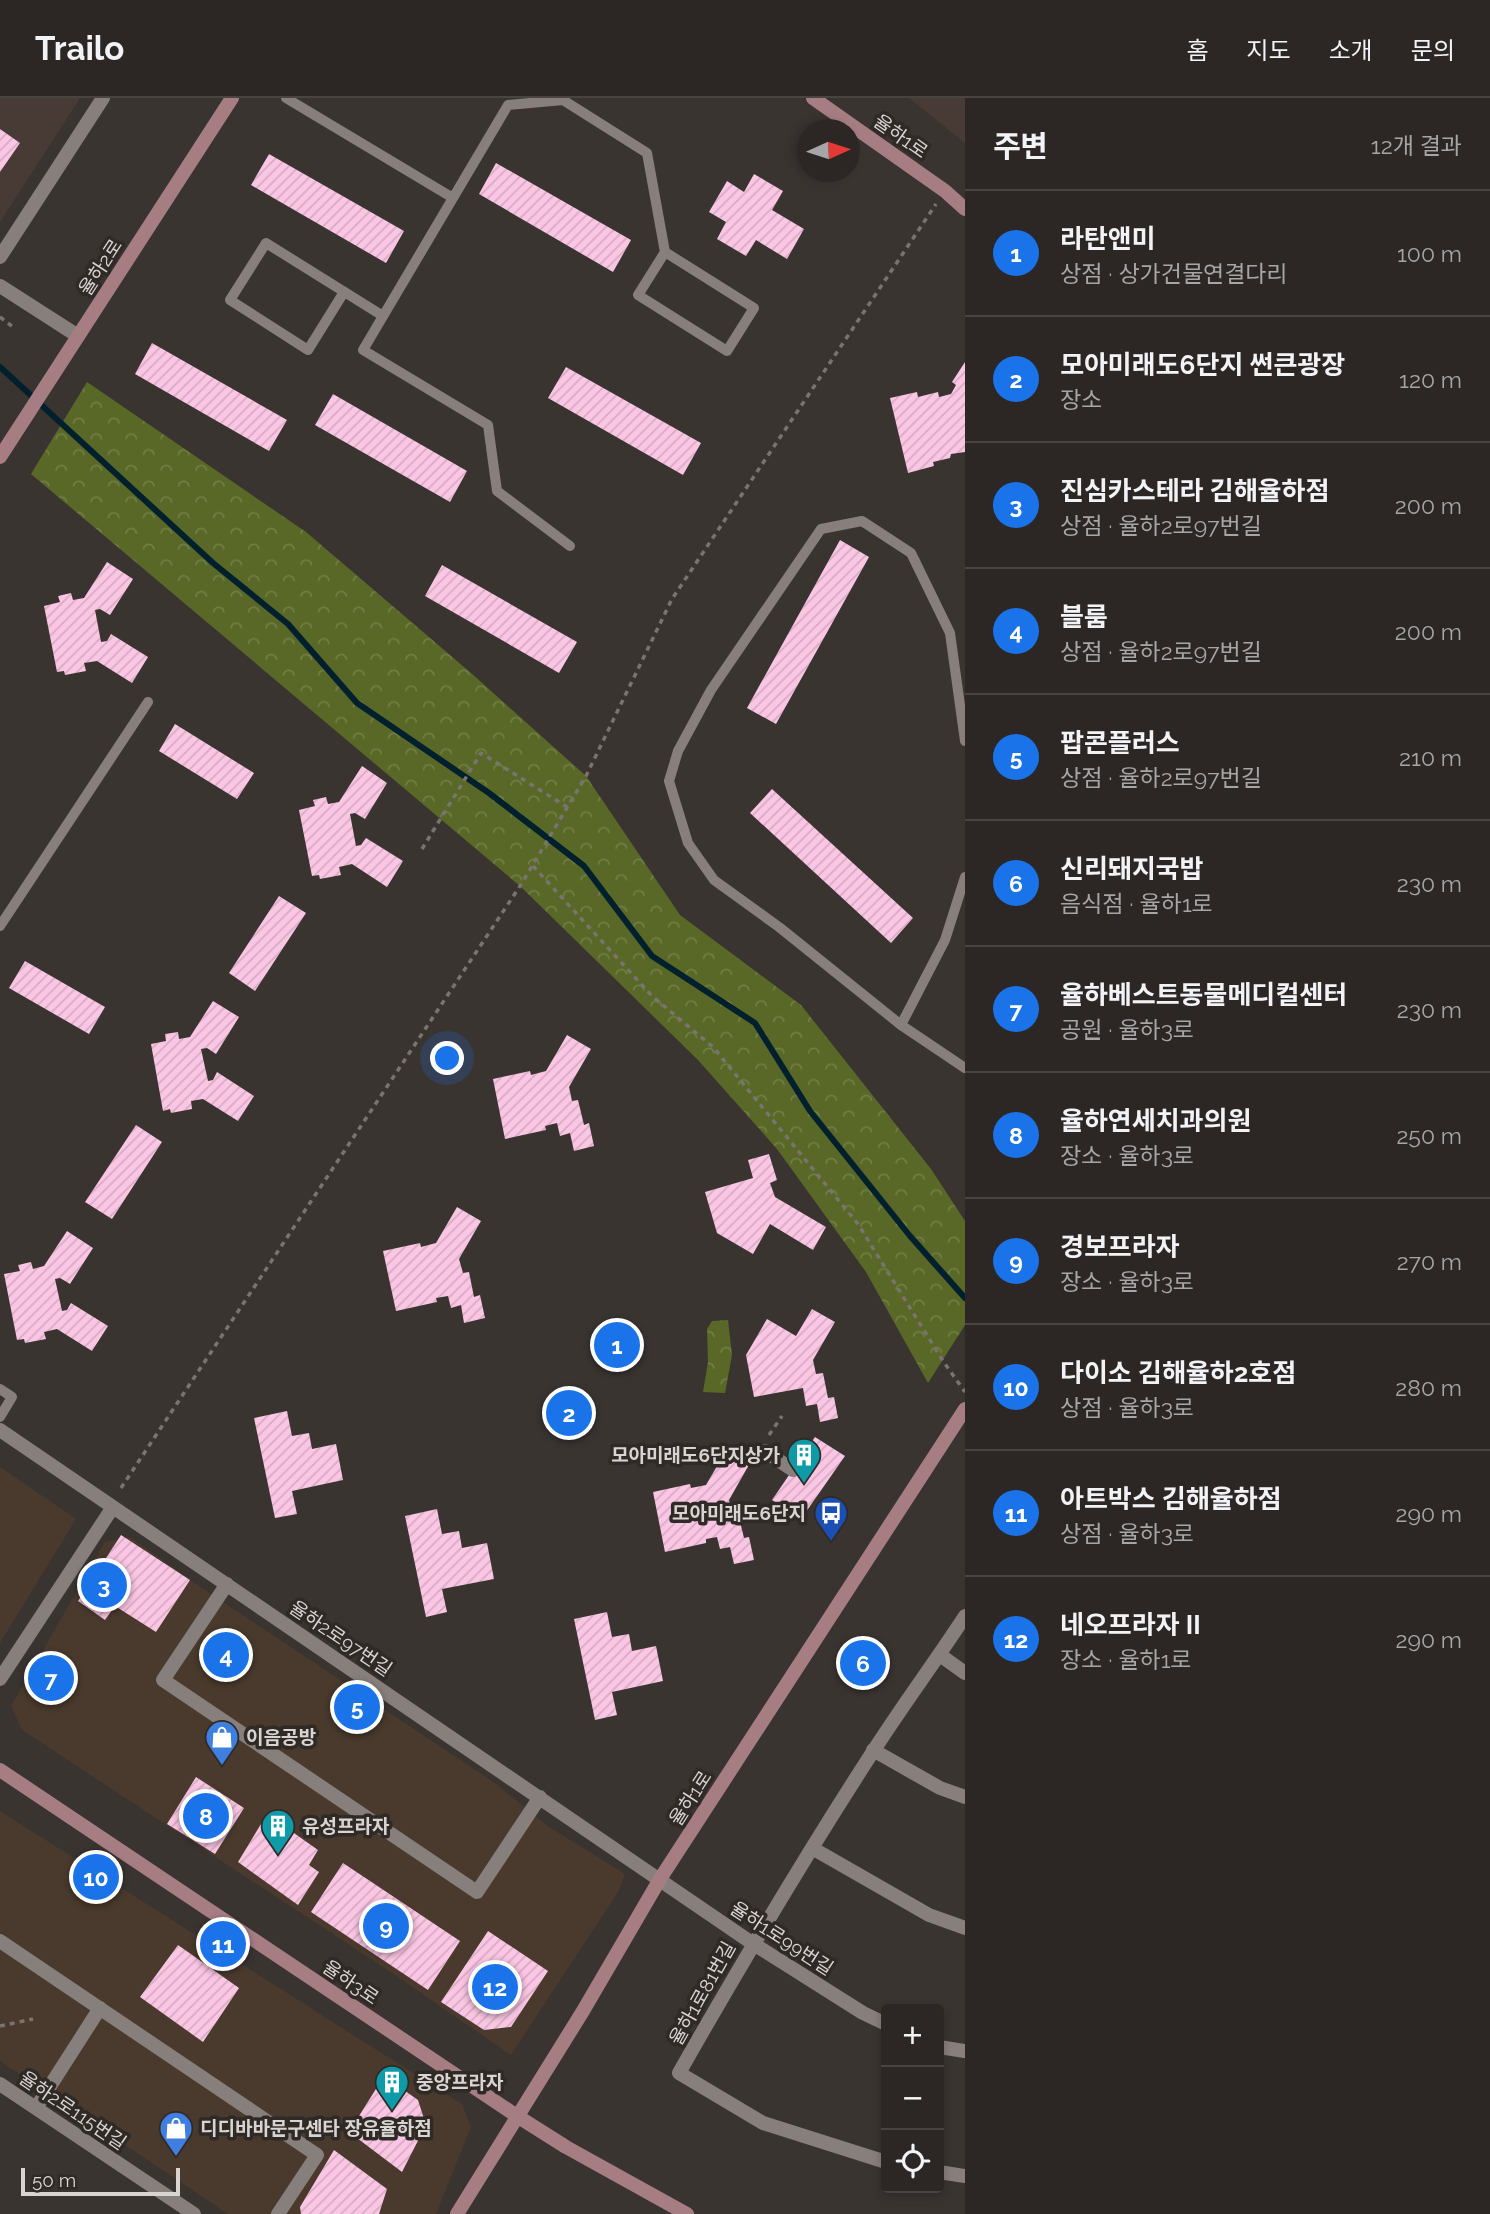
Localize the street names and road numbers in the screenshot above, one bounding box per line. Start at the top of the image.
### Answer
street label: 율하1로 [870,110,932,162]
street label: 율하2로 [74,235,126,299]
street label: 율하2로97번길 [286,1596,396,1680]
street label: 율하1로 [664,1767,716,1829]
street label: 율하1로99번길 [727,1897,837,1979]
street label: 율하1로81번길 [665,1937,739,2049]
street label: 율하3로 [319,1955,383,2009]
street label: 율하2로115번길 [15,2066,131,2154]

